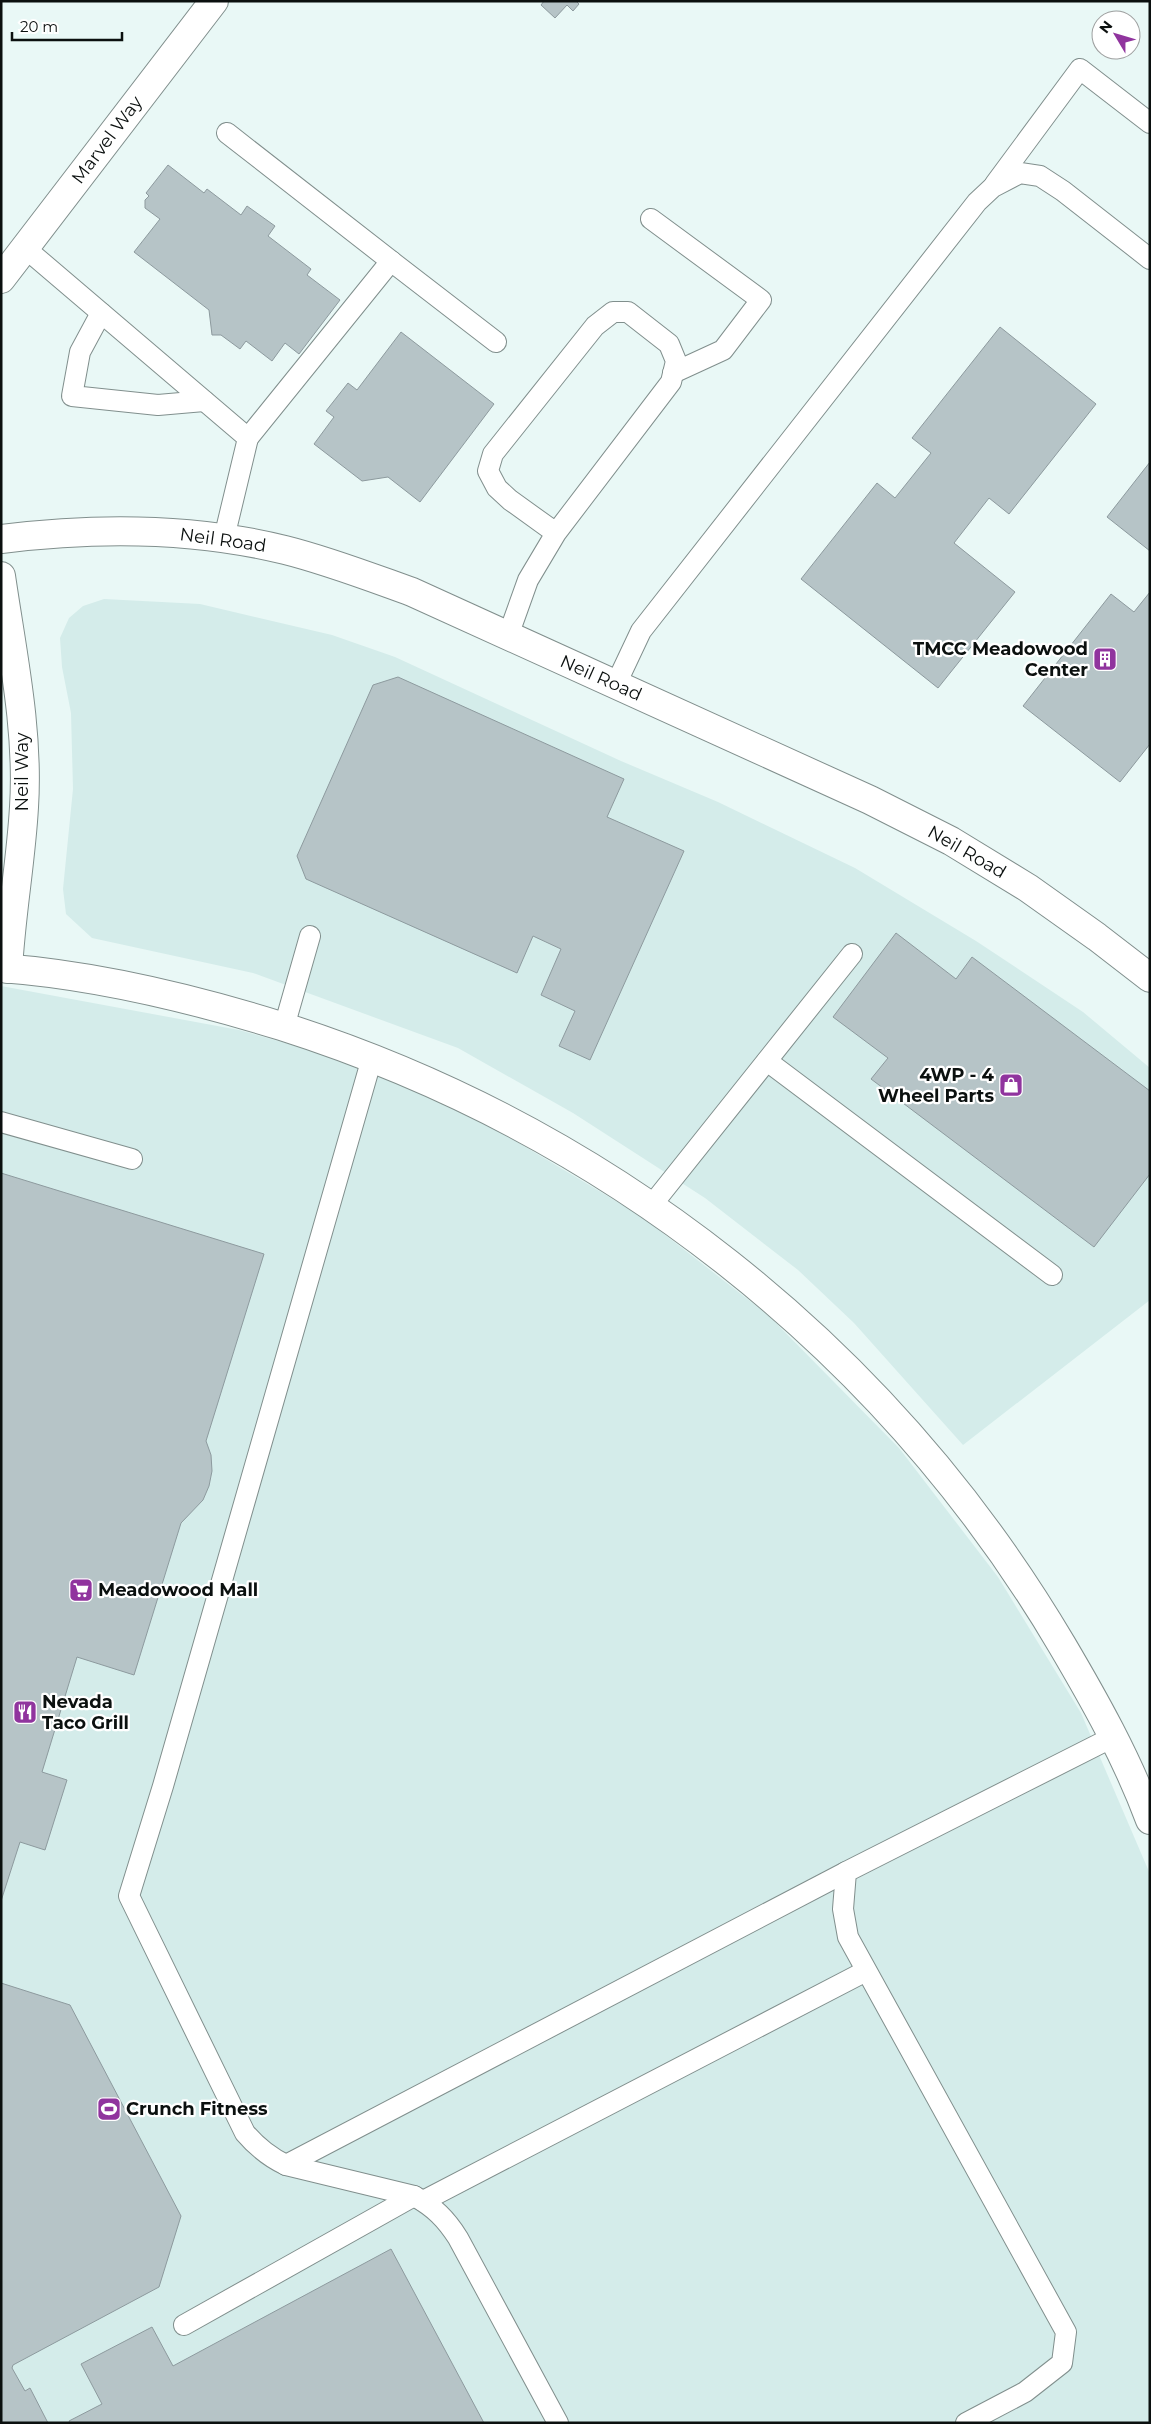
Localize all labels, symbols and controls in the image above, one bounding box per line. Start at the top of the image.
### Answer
scale bar [12,10,122,42]
north arrow [1091,10,1141,60]
text: 20 m [20,17,58,36]
text: N [1095,17,1116,37]
street label: Marvel Way [67,92,147,188]
street label: Neil Road [178,523,268,557]
place label: TMCC Meadowood Center [913,638,1088,681]
building icon: TMCC Meadowood Center [1092,646,1118,672]
street label: Neil Road [557,650,645,706]
street label: Neil Way [11,732,33,811]
street label: Neil Road [924,821,1010,883]
place label: 4WP - 4 Wheel Parts [878,1064,995,1107]
shop icon: 4WP - 4 Wheel Parts [998,1072,1024,1098]
supermarket icon: Meadowood Mall [68,1577,94,1603]
place label: Meadowood Mall [98,1579,258,1601]
place label: Nevada Taco Grill [42,1691,129,1734]
restaurant icon: Nevada Taco Grill [12,1699,38,1725]
sports icon: Crunch Fitness [96,2096,122,2122]
place label: Crunch Fitness [126,2098,268,2120]

